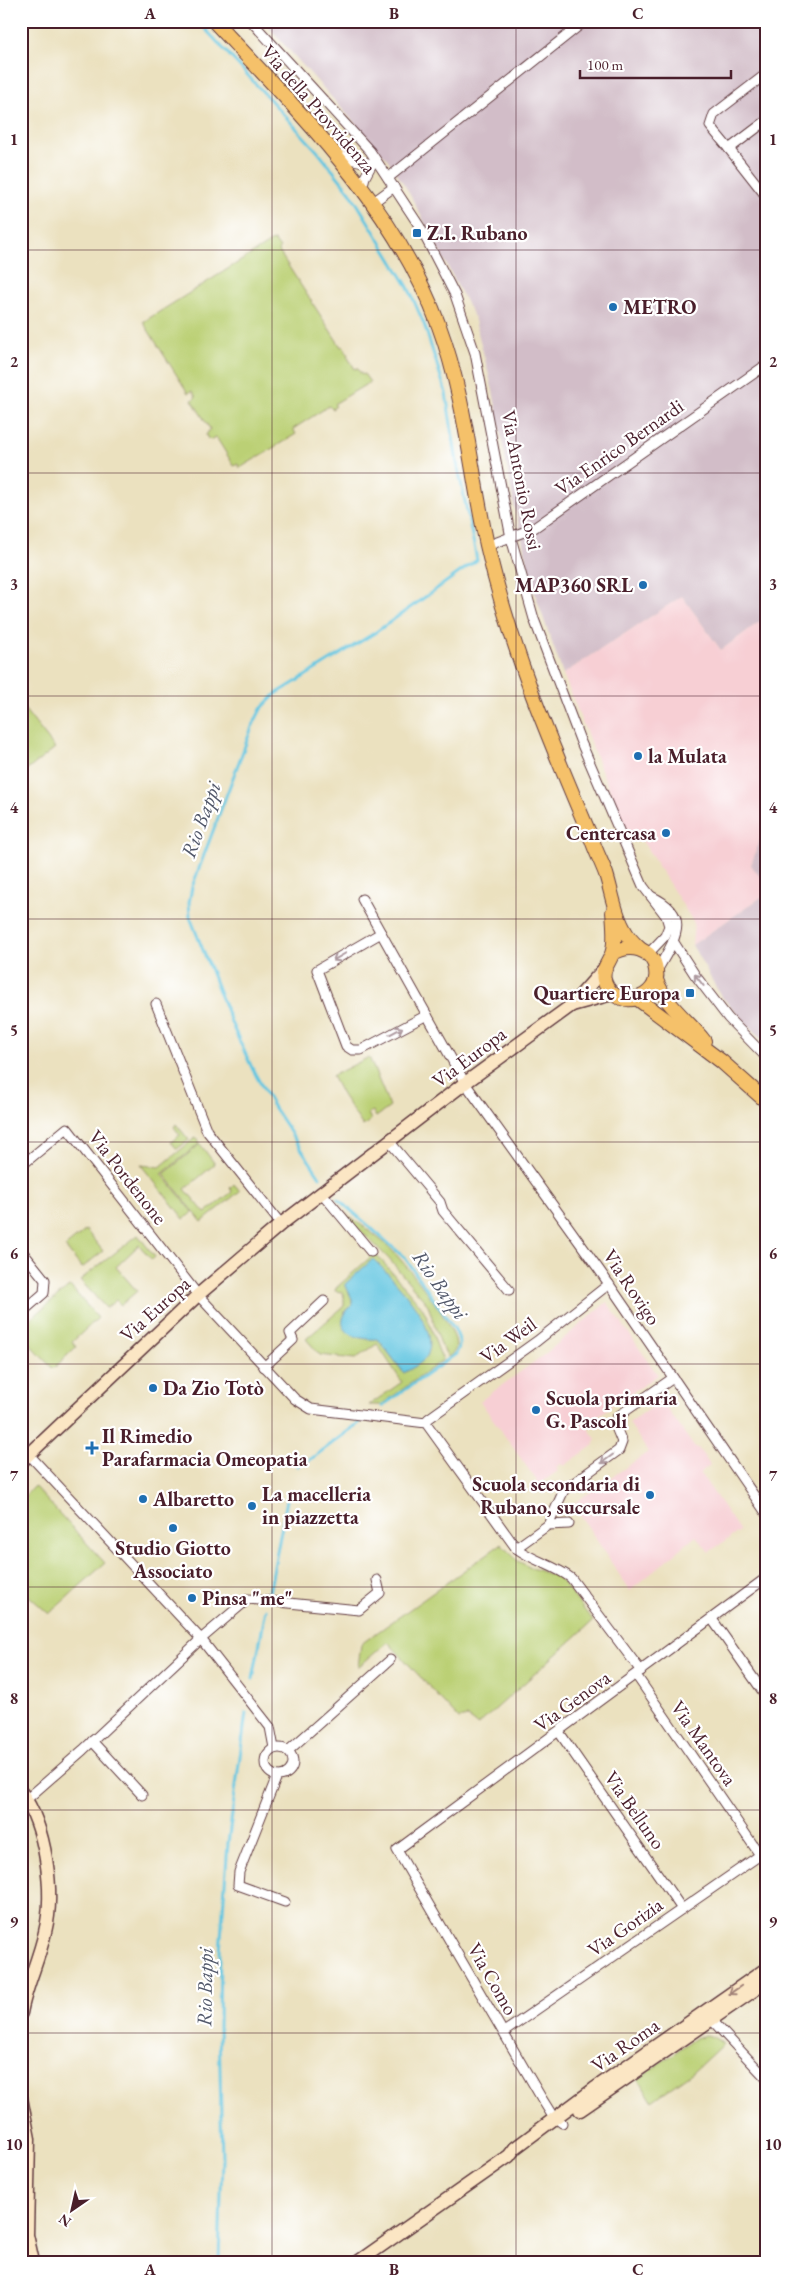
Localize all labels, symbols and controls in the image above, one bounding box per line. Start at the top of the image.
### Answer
text: A [143,3,156,24]
text: B [389,3,399,24]
text: C [632,3,644,24]
street label: Via della Provvidenza [256,39,382,179]
scale bar [580,48,731,80]
text: 100 m [587,55,624,74]
text: 1 [10,129,18,150]
text: 1 [769,129,777,150]
place label: Z.I. Rubano [427,220,528,246]
marker: Z.I. Rubano [411,227,423,239]
place label: METRO [623,294,697,320]
marker: METRO [607,301,619,313]
text: 2 [10,351,19,372]
text: 2 [769,351,778,372]
street label: Via Enrico Bernardi [550,393,689,501]
street label: Via Antonio Rossi [496,408,548,552]
place label: MAP360 SRL [515,572,633,598]
text: 3 [10,574,18,595]
text: 3 [769,574,777,595]
marker: MAP360 SRL [637,579,649,591]
place label: la Mulata [648,743,727,769]
marker: la Mulata [632,750,644,762]
water label: Rio Bappi [174,777,227,862]
text: 4 [10,797,19,818]
text: 4 [769,797,778,818]
place label: Centercasa [566,820,656,846]
marker: Centercasa [660,827,672,839]
one-way arrow [332,953,346,963]
one-way arrow [694,974,705,987]
place label: Quartiere Europa [534,980,680,1006]
marker: Quartiere Europa [684,987,696,999]
text: 5 [10,1020,18,1041]
text: 5 [769,1020,777,1041]
street label: Via Europa [427,1021,511,1093]
one-way arrow [389,1026,403,1036]
street label: Via Pordenone [83,1124,173,1230]
text: 6 [10,1243,19,1264]
text: 6 [769,1243,778,1264]
street label: Via Rovigo [597,1244,667,1330]
water label: Rio Bappi [407,1245,475,1326]
street label: Via Europa [114,1270,196,1348]
street label: Via Weil [475,1311,542,1369]
place label: Da Zio Totò [163,1375,264,1401]
marker: Da Zio Totò [147,1382,159,1394]
place label: Scuola primaria G. Pascoli [546,1385,678,1434]
marker: Scuola primaria G. Pascoli [530,1404,542,1416]
place label: Il Rimedio Parafarmacia Omeopatia [102,1423,308,1472]
marker: Il Rimedio Parafarmacia Omeopatia [86,1442,98,1454]
one-way arrow [601,1453,614,1464]
text: 7 [10,1465,19,1486]
text: 7 [769,1465,778,1486]
place label: Scuola secondaria di Rubano, succursale [472,1471,640,1520]
place label: La macelleria in piazzetta [262,1481,371,1530]
place label: Albaretto [152,1486,234,1512]
marker: Scuola secondaria di Rubano, succursale [644,1489,656,1501]
marker: Albaretto [137,1493,149,1505]
marker: La macelleria in piazzetta [246,1500,258,1512]
marker: Studio Giotto Associato [167,1522,179,1534]
place label: Studio Giotto Associato [115,1535,231,1584]
place label: Pinsa "me" [202,1585,292,1611]
marker: Pinsa "me" [186,1592,198,1604]
street label: Via Genova [528,1664,616,1738]
text: 8 [10,1688,18,1709]
text: 8 [769,1688,777,1709]
street label: Via Mantova [665,1695,743,1791]
street label: Via Belluno [599,1766,672,1854]
street label: Via Gorizia [582,1892,668,1962]
text: 9 [10,1911,19,1932]
text: 9 [769,1911,778,1932]
street label: Via Como [462,1938,524,2020]
water label: Rio Bappi [190,1946,219,2027]
one-way arrow [729,1985,743,1995]
street label: Via Roma [586,2012,664,2078]
text: 10 [6,2134,23,2155]
text: 10 [765,2134,782,2155]
north arrow [48,2186,98,2236]
text: N [54,2210,74,2231]
text: A [143,2259,156,2280]
text: B [389,2259,399,2280]
text: C [632,2259,644,2280]

